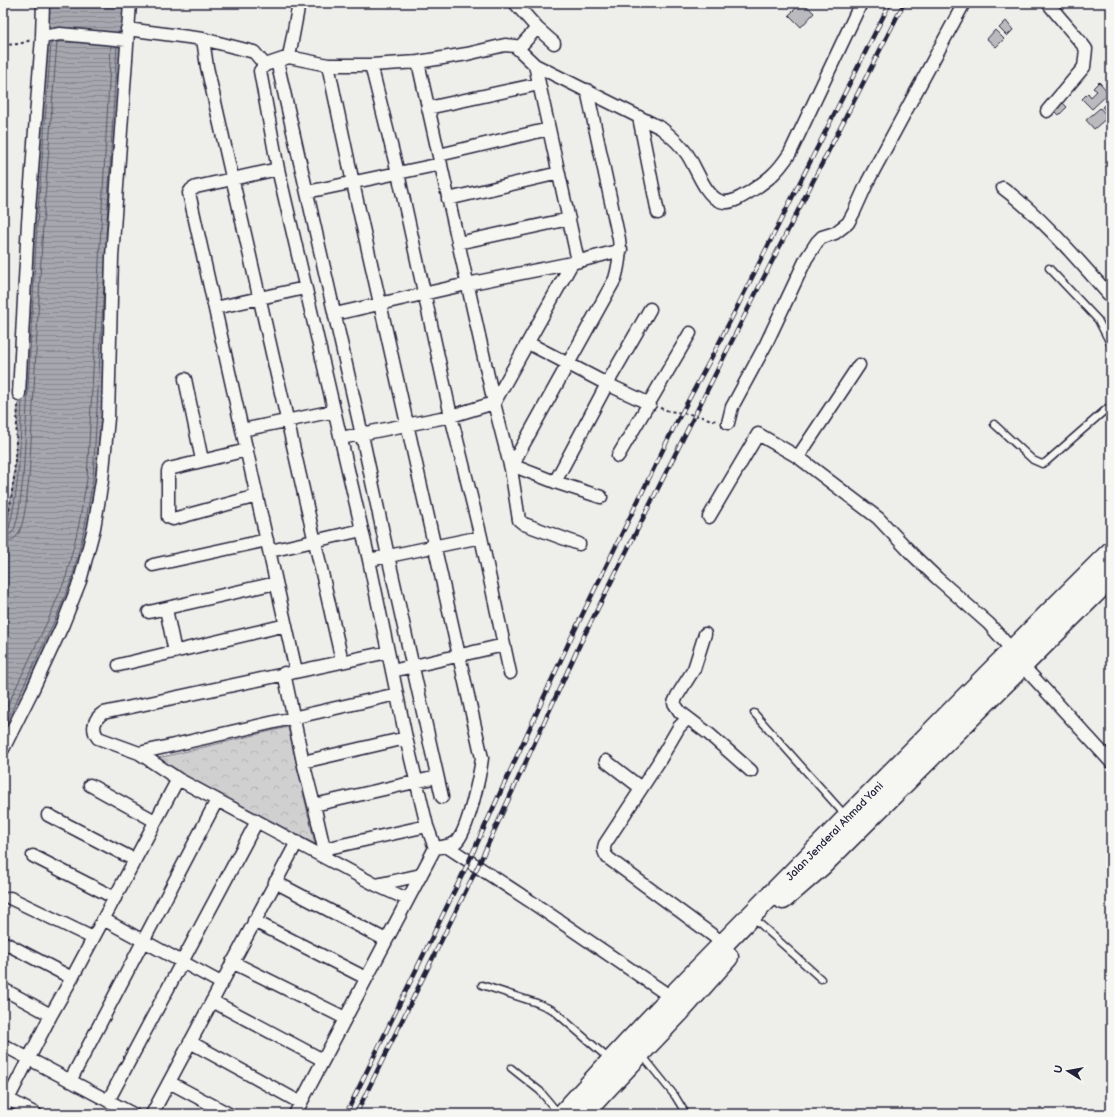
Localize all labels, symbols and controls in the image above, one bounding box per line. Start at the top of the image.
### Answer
street label: Jalan Jenderal Ahmad Yani [783,779,885,883]
north arrow [1048,1051,1088,1091]
text: U [1052,1064,1066,1074]

